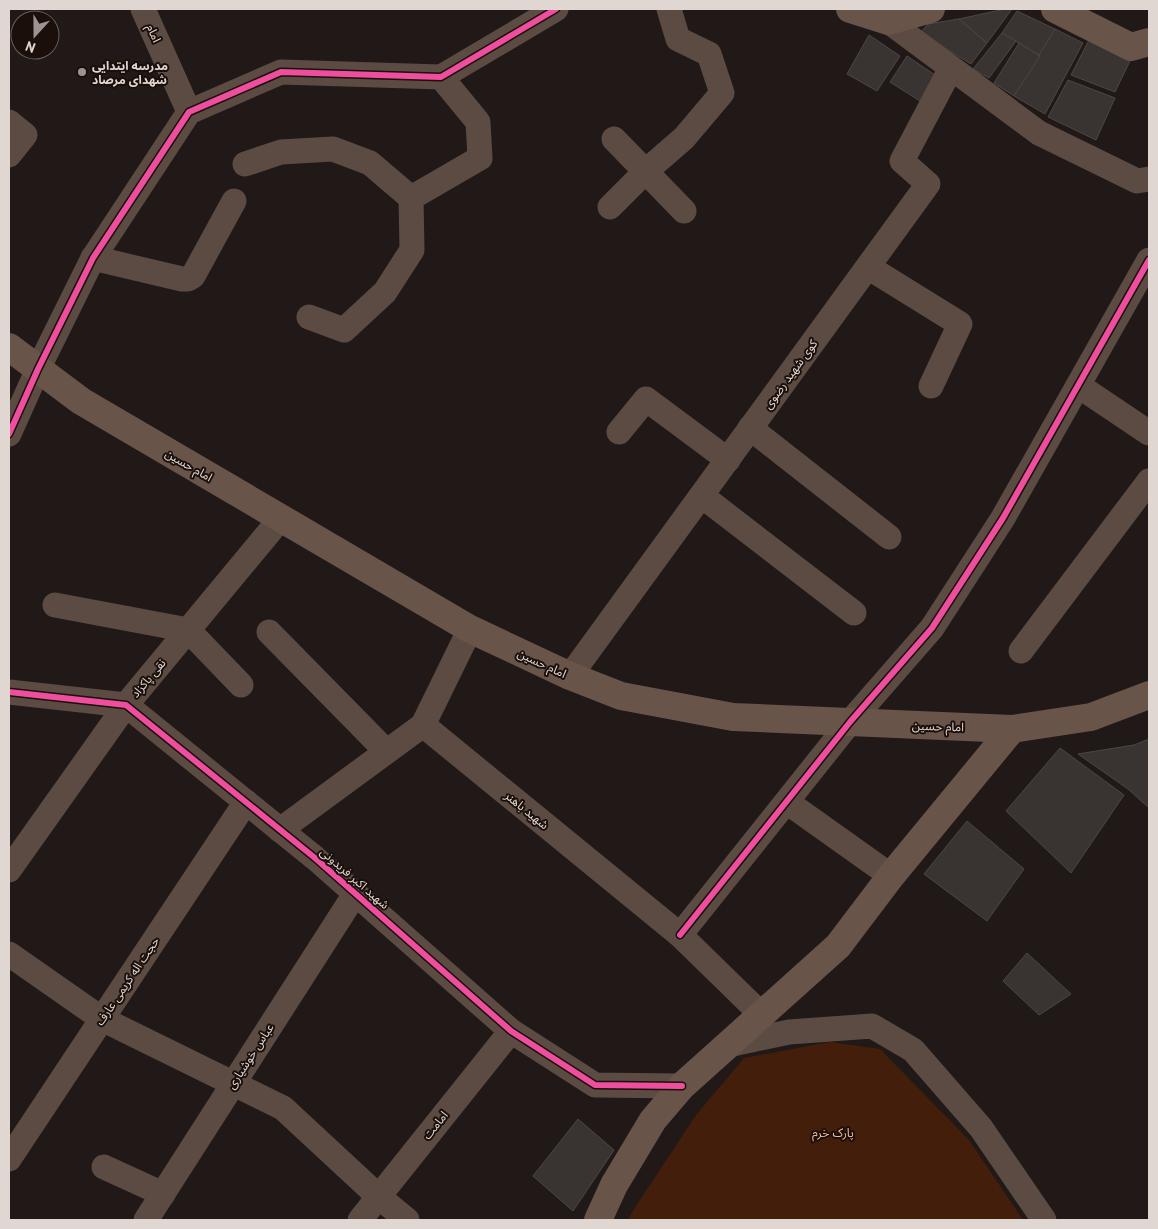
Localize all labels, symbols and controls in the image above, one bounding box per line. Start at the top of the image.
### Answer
north arrow [10,10,60,60]
street label: امام [142,22,165,45]
text: N [23,37,38,57]
place label: مدرسه ایتدایی شهدای مرصاد [92,58,168,87]
marker: مدرسه ایتدایی شهدای مرصاد [76,66,88,78]
street label: کوی شهید رضوی [760,336,821,412]
street label: امام حسین [162,445,215,486]
street label: امام حسین [514,645,569,683]
street label: نقی پاکزاد [127,655,169,701]
street label: امام حسین [912,718,964,736]
street label: شهید باهنر [501,787,552,832]
street label: شهید اکبر فریدونی [317,844,393,912]
street label: حجت اله کریمی عارف [92,934,162,1028]
street label: عباس خوشیاری [223,1020,277,1092]
street label: امامت [419,1108,451,1142]
park label: پارک خرم [812,1125,854,1142]

